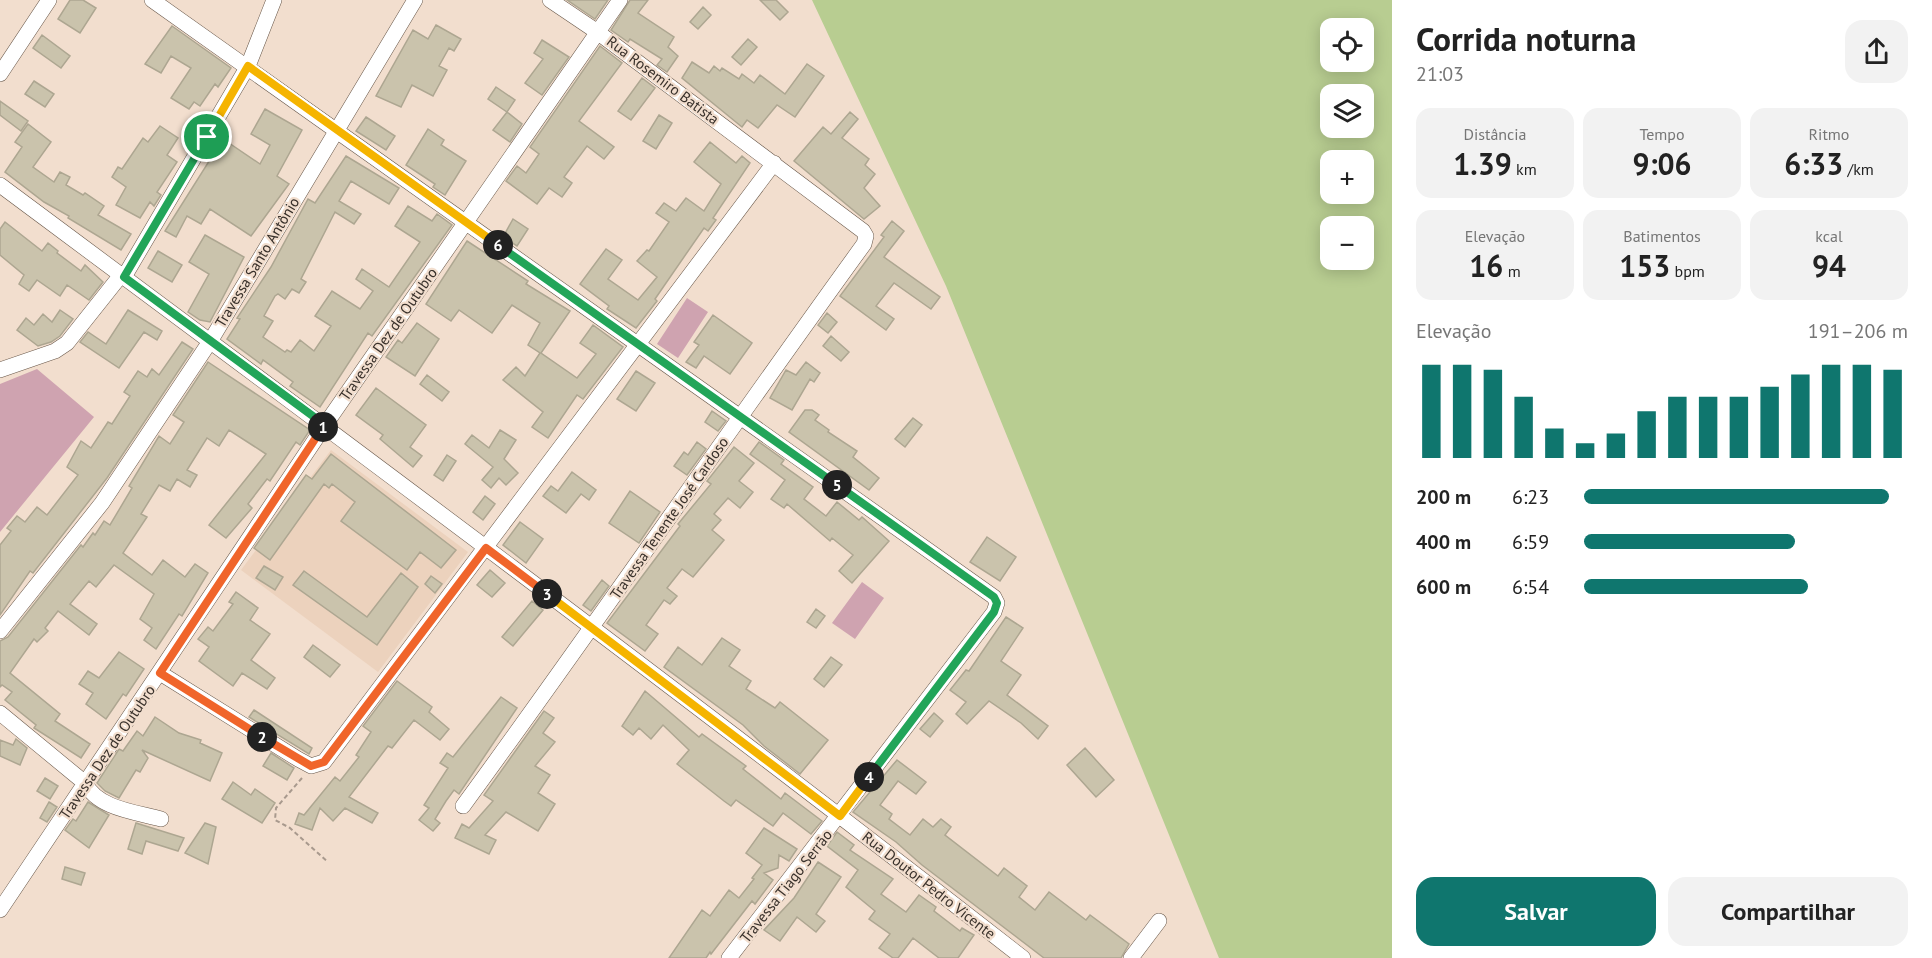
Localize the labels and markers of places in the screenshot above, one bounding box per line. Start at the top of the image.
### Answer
pin [181,111,232,162]
pin: 6 [483,230,513,260]
pin: 1 [308,412,338,442]
pin: 5 [822,470,852,500]
pin: 3 [532,579,562,609]
pin: 2 [247,722,277,752]
pin: 4 [854,762,884,792]

